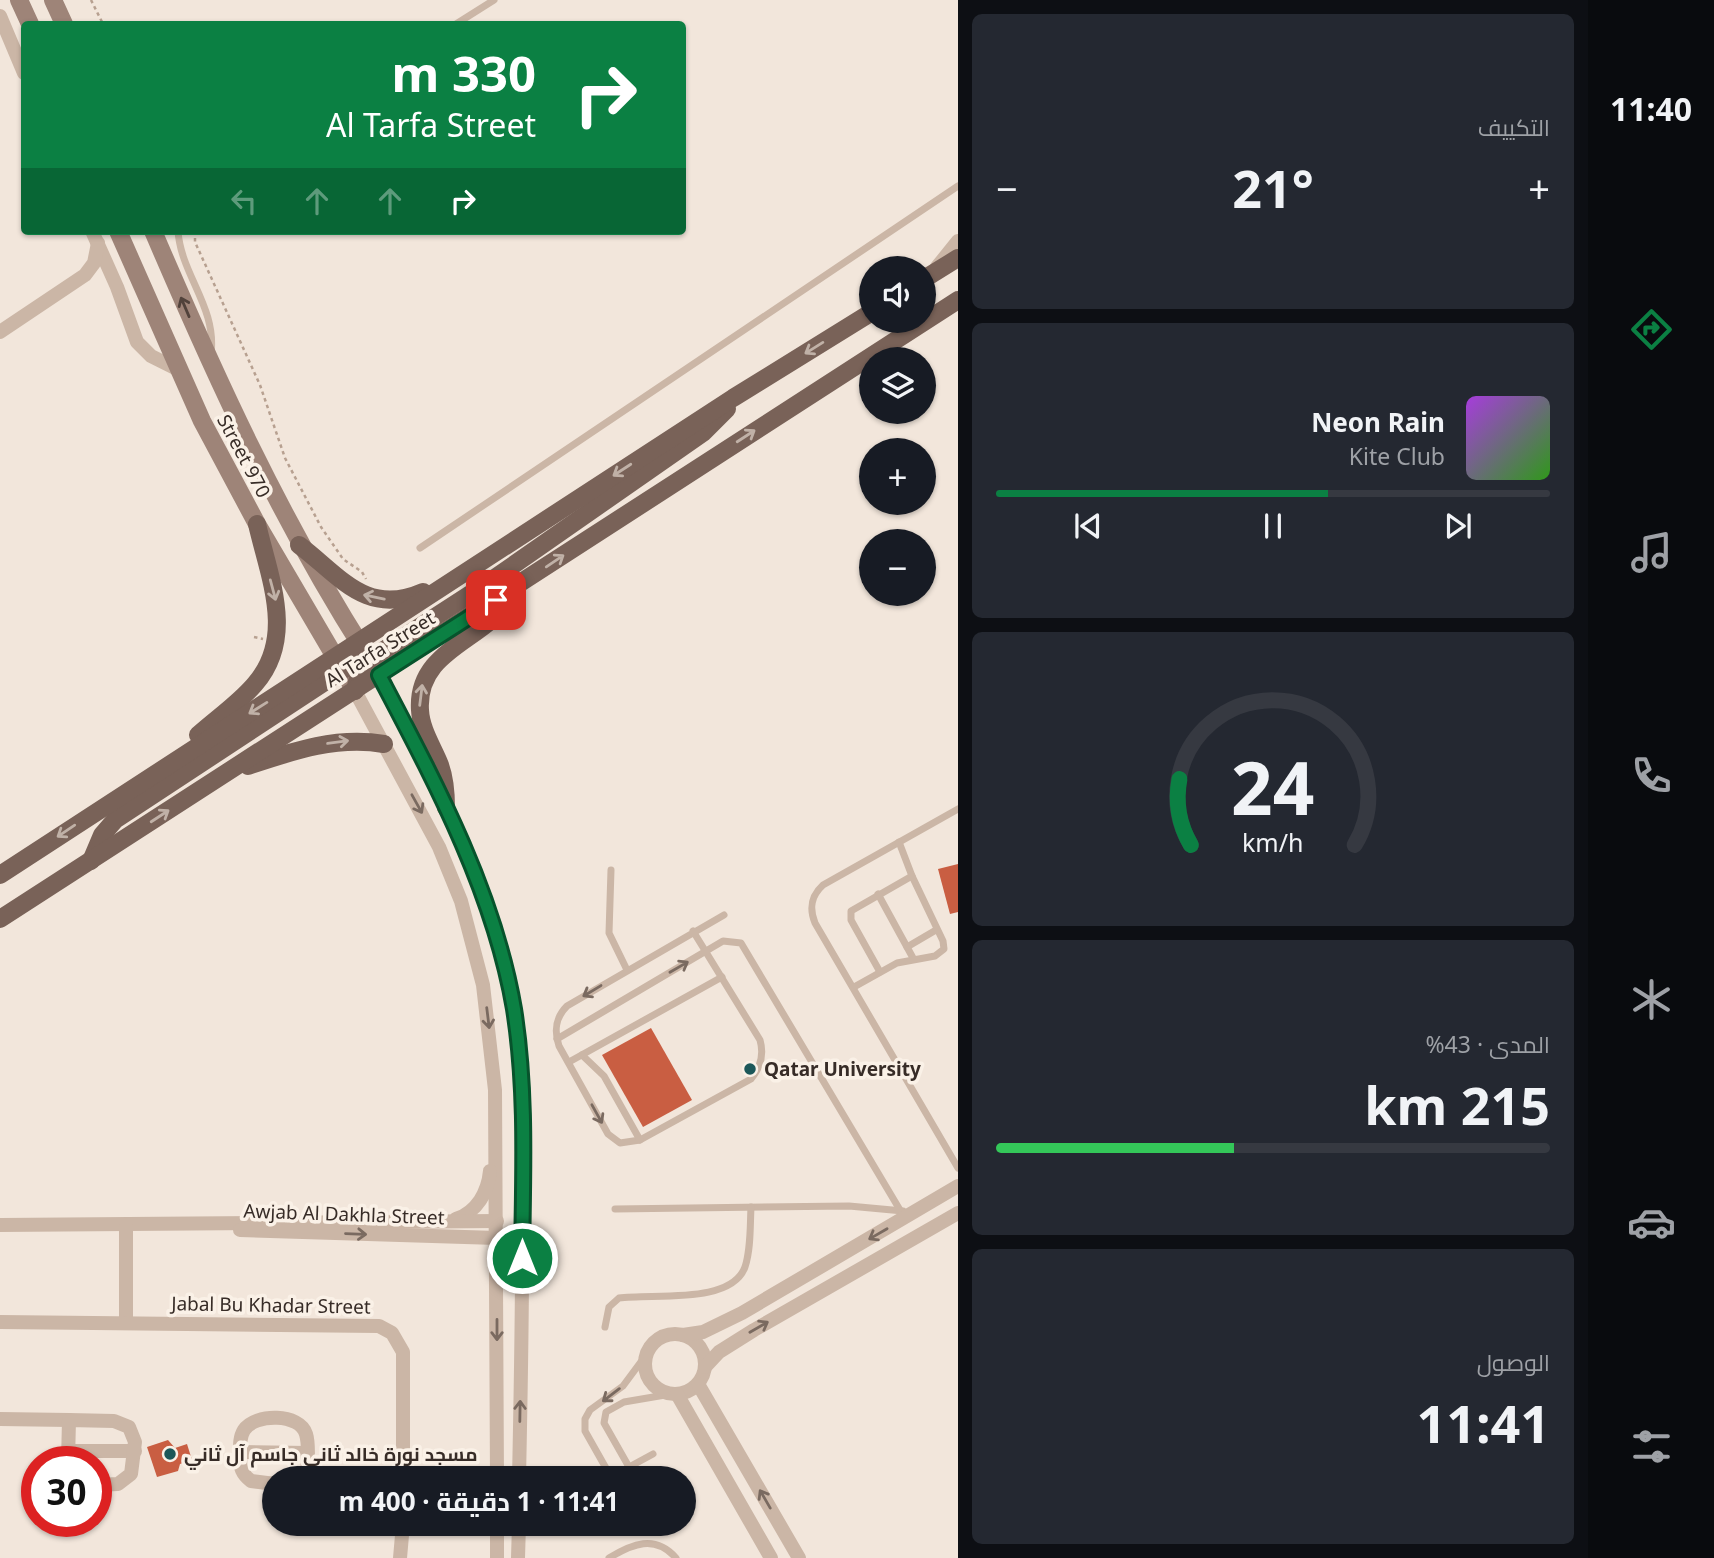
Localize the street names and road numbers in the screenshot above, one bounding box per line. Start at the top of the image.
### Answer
street label: Street 970 [211,410,277,502]
street label: Al Tarfa Street [320,605,440,693]
street label: Awjab Al Dakhla Street [243,1197,445,1231]
street label: Jabal Bu Khadar Street [169,1290,371,1320]

